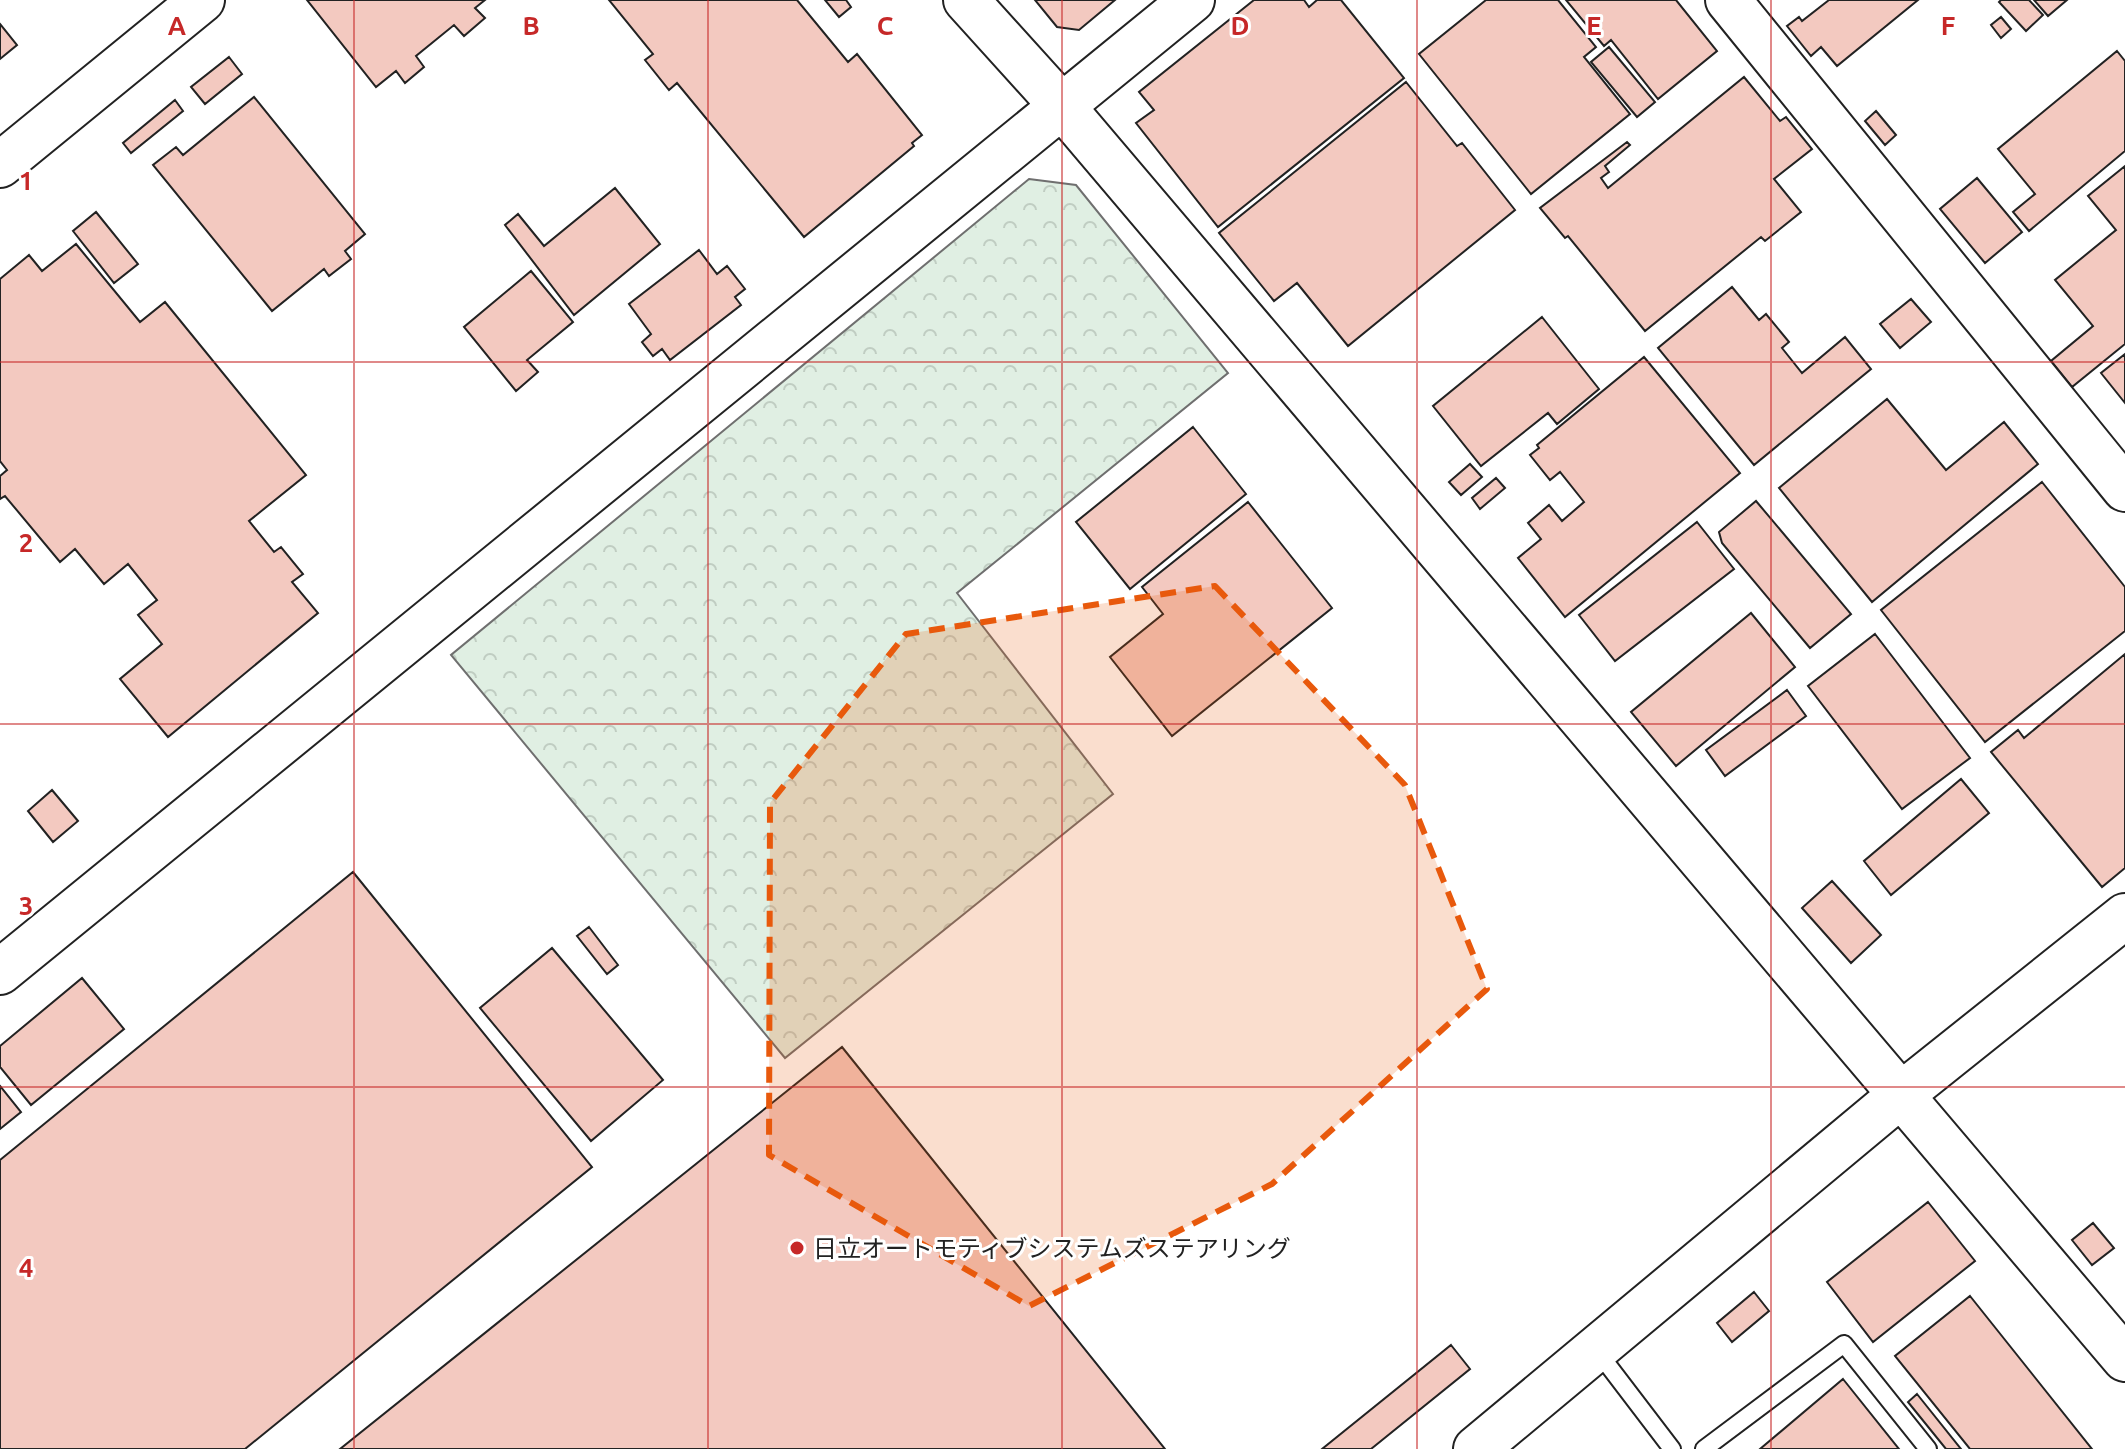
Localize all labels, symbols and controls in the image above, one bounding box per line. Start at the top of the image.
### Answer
text: A [168,11,187,40]
text: B [522,11,540,40]
text: C [877,11,894,40]
text: D [1231,11,1249,40]
text: E [1586,11,1602,40]
text: F [1941,11,1955,40]
text: 1 [19,166,33,195]
text: 2 [19,528,33,557]
text: 3 [19,891,33,920]
place label: 日立オートモティブシステムズステアリング [813,1235,1291,1262]
marker: 日立オートモティブシステムズステアリング [788,1239,806,1257]
text: 4 [19,1253,33,1282]

